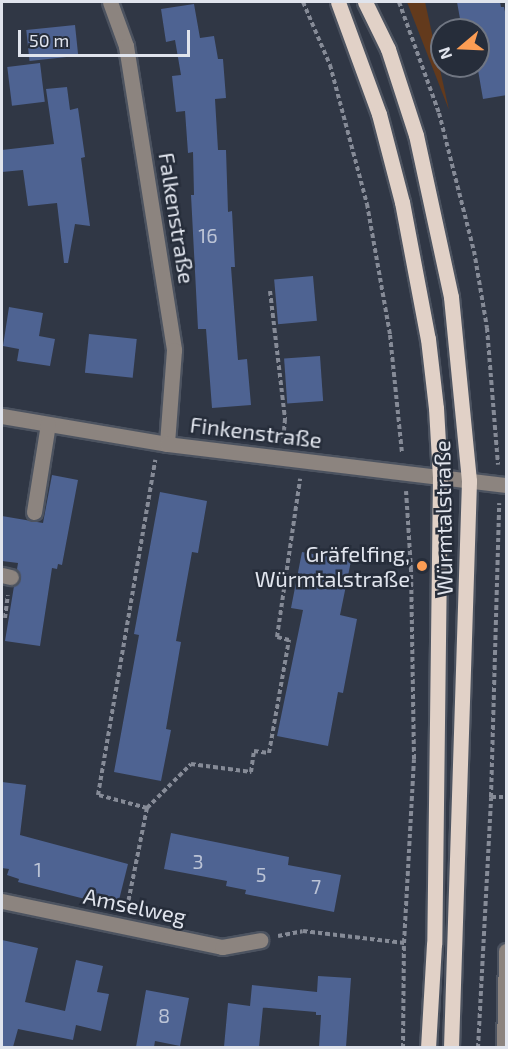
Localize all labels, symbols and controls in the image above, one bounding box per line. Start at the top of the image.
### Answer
scale bar [21,18,194,56]
north arrow [430,18,490,78]
text: 50 m [29,29,69,51]
text: N [434,45,455,62]
street label: Falkenstraße [154,150,200,286]
house number: 16 [198,223,218,247]
street label: Finkenstraße [189,411,323,453]
street label: Würmtalstraße [428,440,458,596]
place label: Gräfelfing, Würmtalstraße [255,540,410,592]
marker: Gräfelfing, Würmtalstraße [415,559,429,573]
house number: 3 [192,849,204,873]
house number: 1 [34,857,42,881]
house number: 5 [256,862,266,886]
house number: 7 [311,874,321,898]
street label: Amselweg [81,882,189,930]
house number: 8 [158,1003,170,1027]

